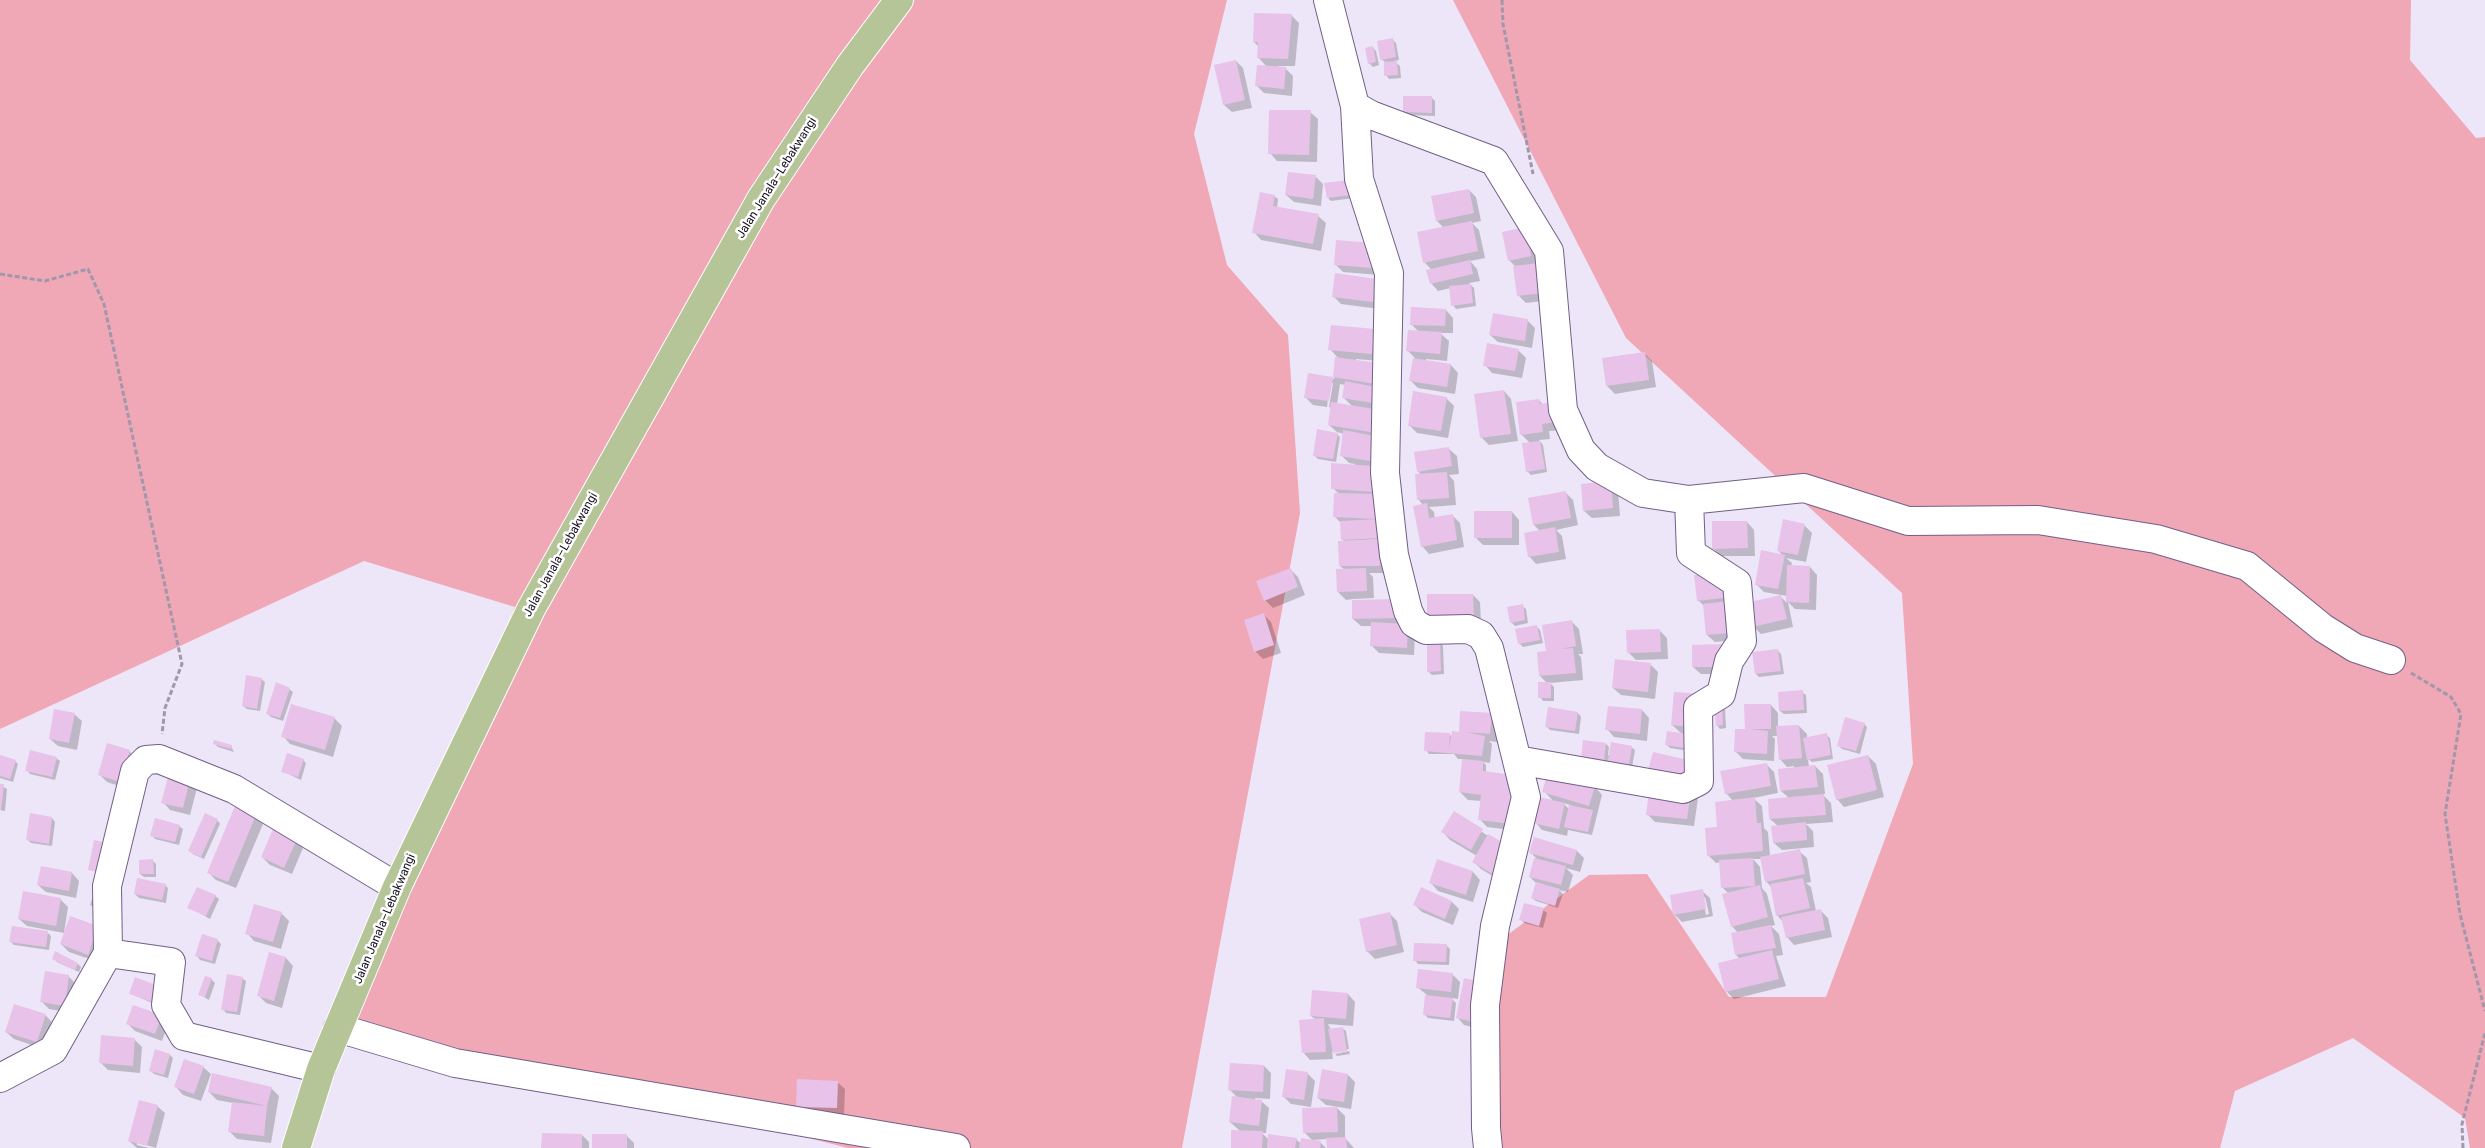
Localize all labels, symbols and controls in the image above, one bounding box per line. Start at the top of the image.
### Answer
street label: Jalan Janala–Lebakwangi [734,115,820,241]
street label: Jalan Janala–Lebakwangi [521,490,601,620]
street label: Jalan Janala–Lebakwangi [351,852,419,986]

